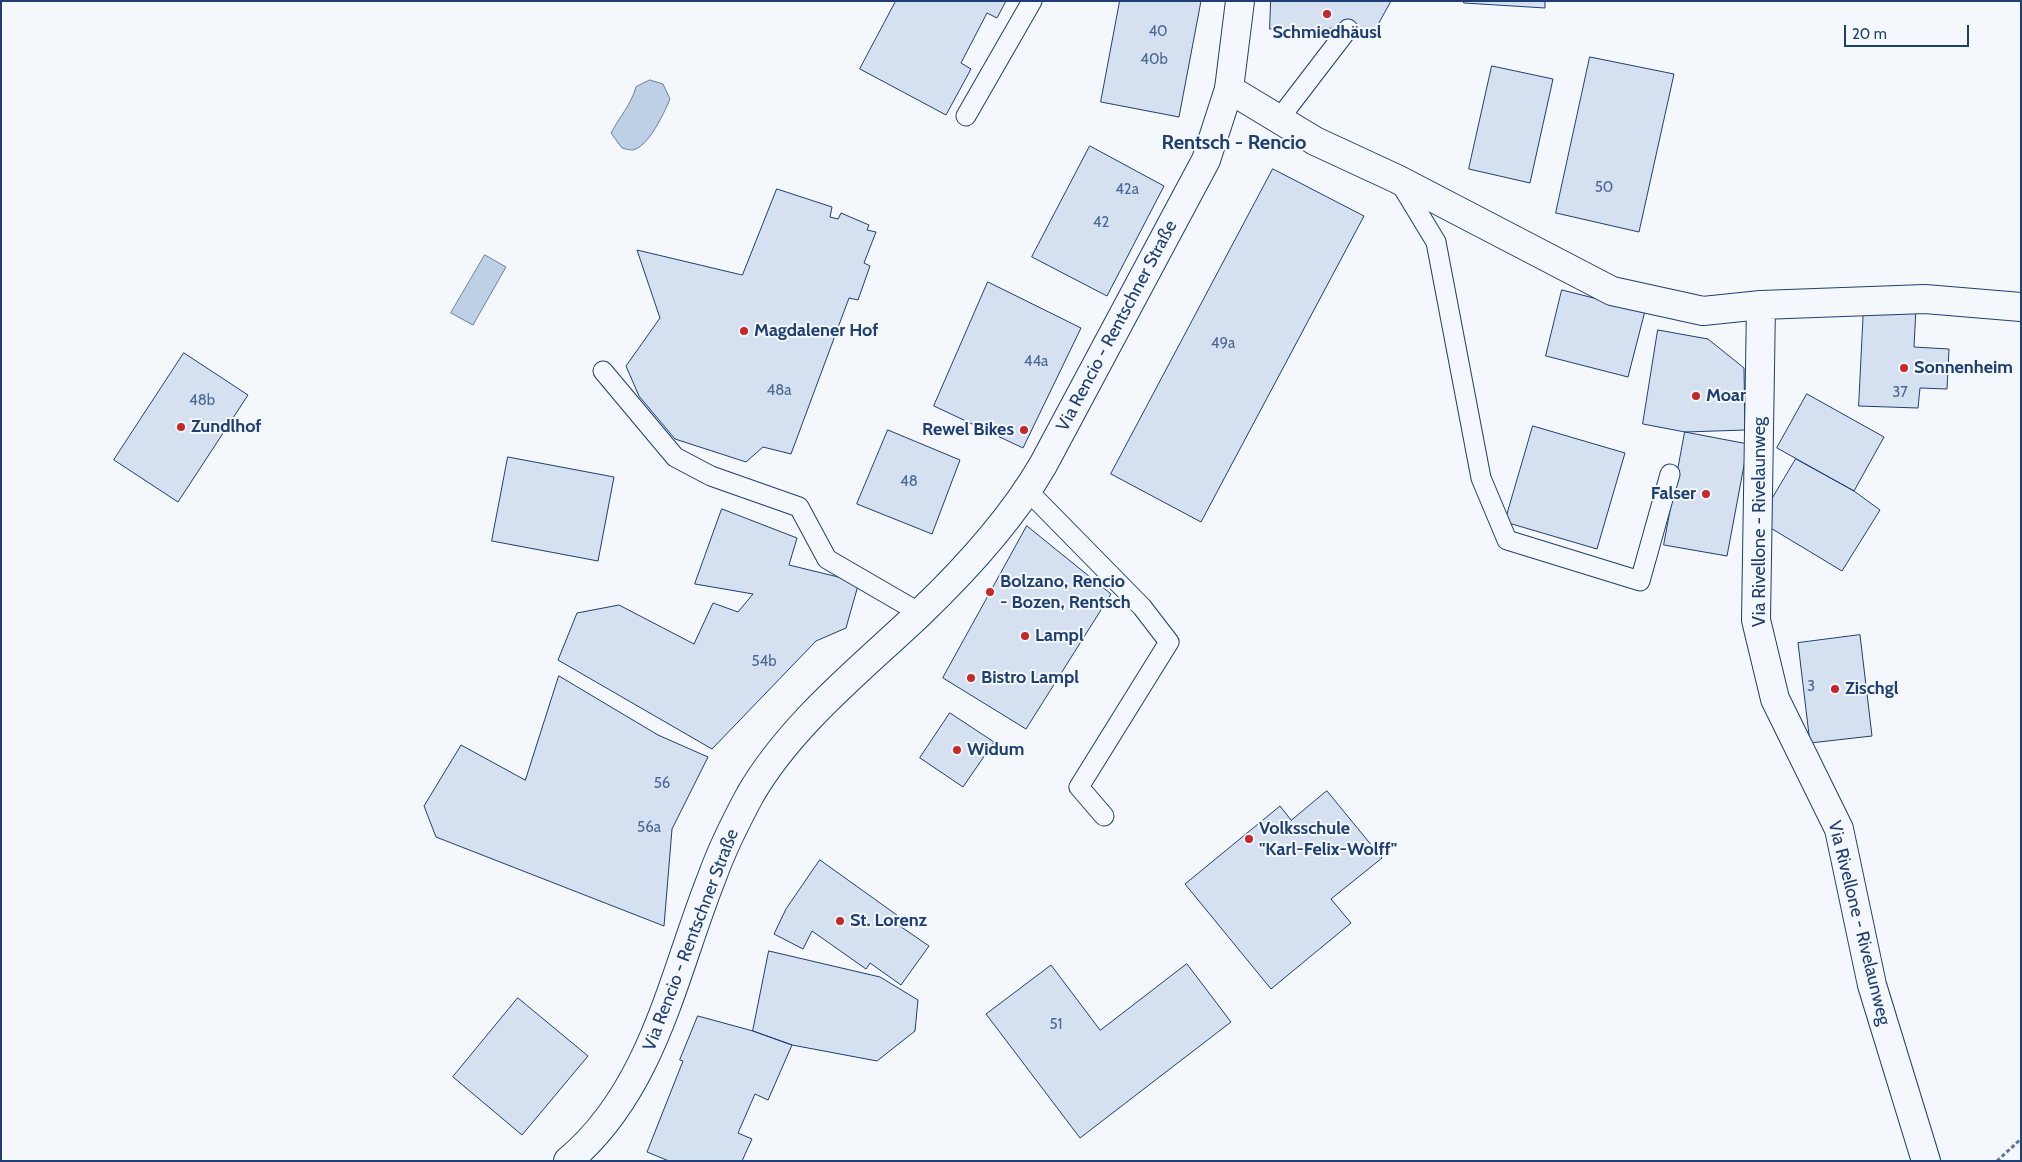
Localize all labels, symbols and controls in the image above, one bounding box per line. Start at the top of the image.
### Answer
marker: Schmiedhäusl [1321,8,1333,20]
scale bar [1847,15,1972,47]
place label: Schmiedhäusl [1272,22,1382,44]
house number: 40 [1148,23,1168,41]
text: 20 m [1852,25,1887,43]
house number: 40b [1140,51,1168,69]
district label: Rentsch - Rencio [1162,131,1306,155]
house number: 50 [1595,179,1613,197]
house number: 42a [1115,181,1139,199]
house number: 42 [1093,214,1109,232]
street label: Via Rencio - Rentschner Straße [1052,217,1182,435]
place label: Magdalener Hof [754,320,878,342]
marker: Magdalener Hof [738,325,750,337]
house number: 49a [1211,335,1235,353]
house number: 44a [1024,353,1048,371]
place label: Sonnenheim [1914,357,2013,379]
marker: Sonnenheim [1898,362,1910,374]
house number: 48a [767,382,791,400]
house number: 37 [1892,384,1908,402]
place label: Moar [1706,385,1746,407]
marker: Moar [1690,390,1702,402]
house number: 48b [189,392,215,410]
place label: Zundlhof [191,416,261,438]
street label: Via Rivellone - Rivelaunweg [1749,417,1771,627]
place label: Rewel Bikes [922,419,1014,441]
marker: Zundlhof [175,421,187,433]
marker: Rewel Bikes [1018,424,1030,436]
house number: 48 [900,473,918,491]
place label: Falser [1651,483,1696,505]
marker: Falser [1700,488,1712,500]
place label: Bolzano, Rencio - Bozen, Rentsch [1000,571,1131,614]
marker: Bolzano, Rencio - Bozen, Rentsch [984,586,996,598]
place label: Lampl [1035,625,1084,647]
marker: Lampl [1019,630,1031,642]
house number: 54b [751,653,777,671]
place label: Bistro Lampl [981,667,1079,689]
marker: Bistro Lampl [965,672,977,684]
house number: 3 [1807,678,1815,696]
place label: Zischgl [1845,678,1899,700]
marker: Zischgl [1829,683,1841,695]
place label: Widum [967,739,1024,761]
marker: Widum [951,744,963,756]
house number: 56 [654,775,670,793]
place label: Volksschule "Karl-Felix-Wolff" [1259,818,1397,861]
house number: 56a [637,819,661,837]
street label: Via Rivellone - Rivelaunweg [1823,819,1895,1027]
street label: Via Rencio - Rentschner Straße [639,826,743,1054]
marker: Volksschule "Karl-Felix-Wolff" [1243,833,1255,845]
place label: St. Lorenz [850,910,927,932]
marker: St. Lorenz [834,915,846,927]
house number: 51 [1049,1016,1063,1034]

